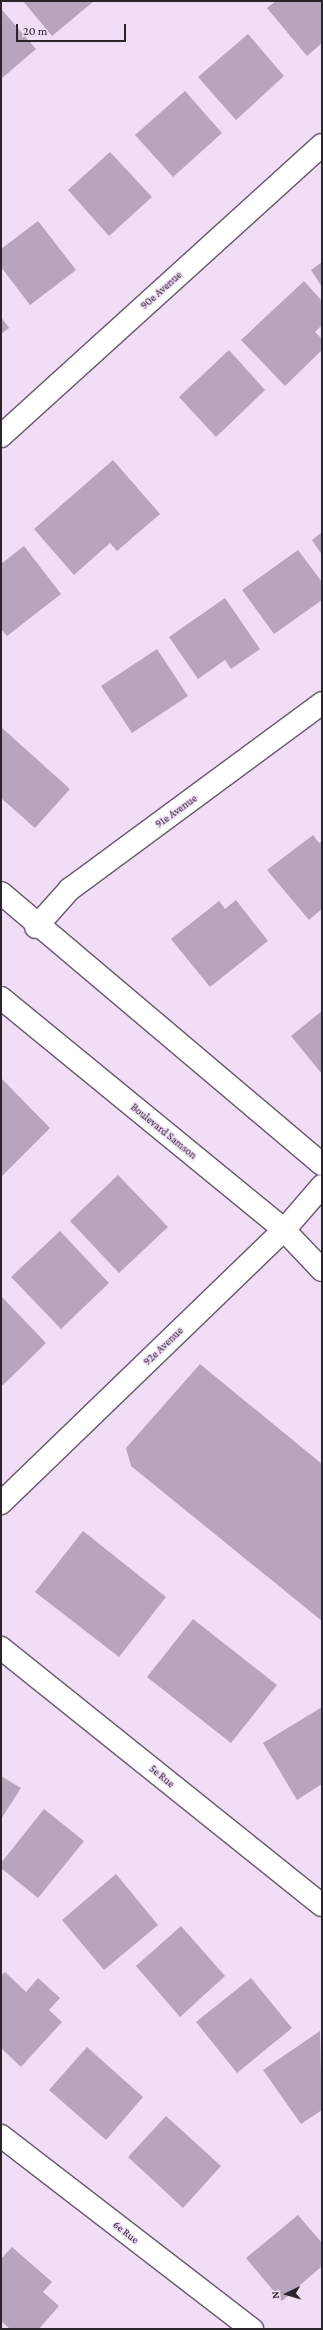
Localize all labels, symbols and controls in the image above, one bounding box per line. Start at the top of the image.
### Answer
scale bar [18,16,128,42]
text: 20 m [23,24,47,38]
street label: 90e Avenue [138,268,184,312]
street label: 91e Avenue [152,791,200,831]
street label: Boulevard Samson [128,1100,200,1162]
street label: 92e Avenue [140,1324,186,1368]
street label: 5e Rue [147,1762,177,1790]
street label: 6e Rue [110,2218,142,2246]
north arrow [267,2274,307,2314]
text: N [269,2291,281,2299]

